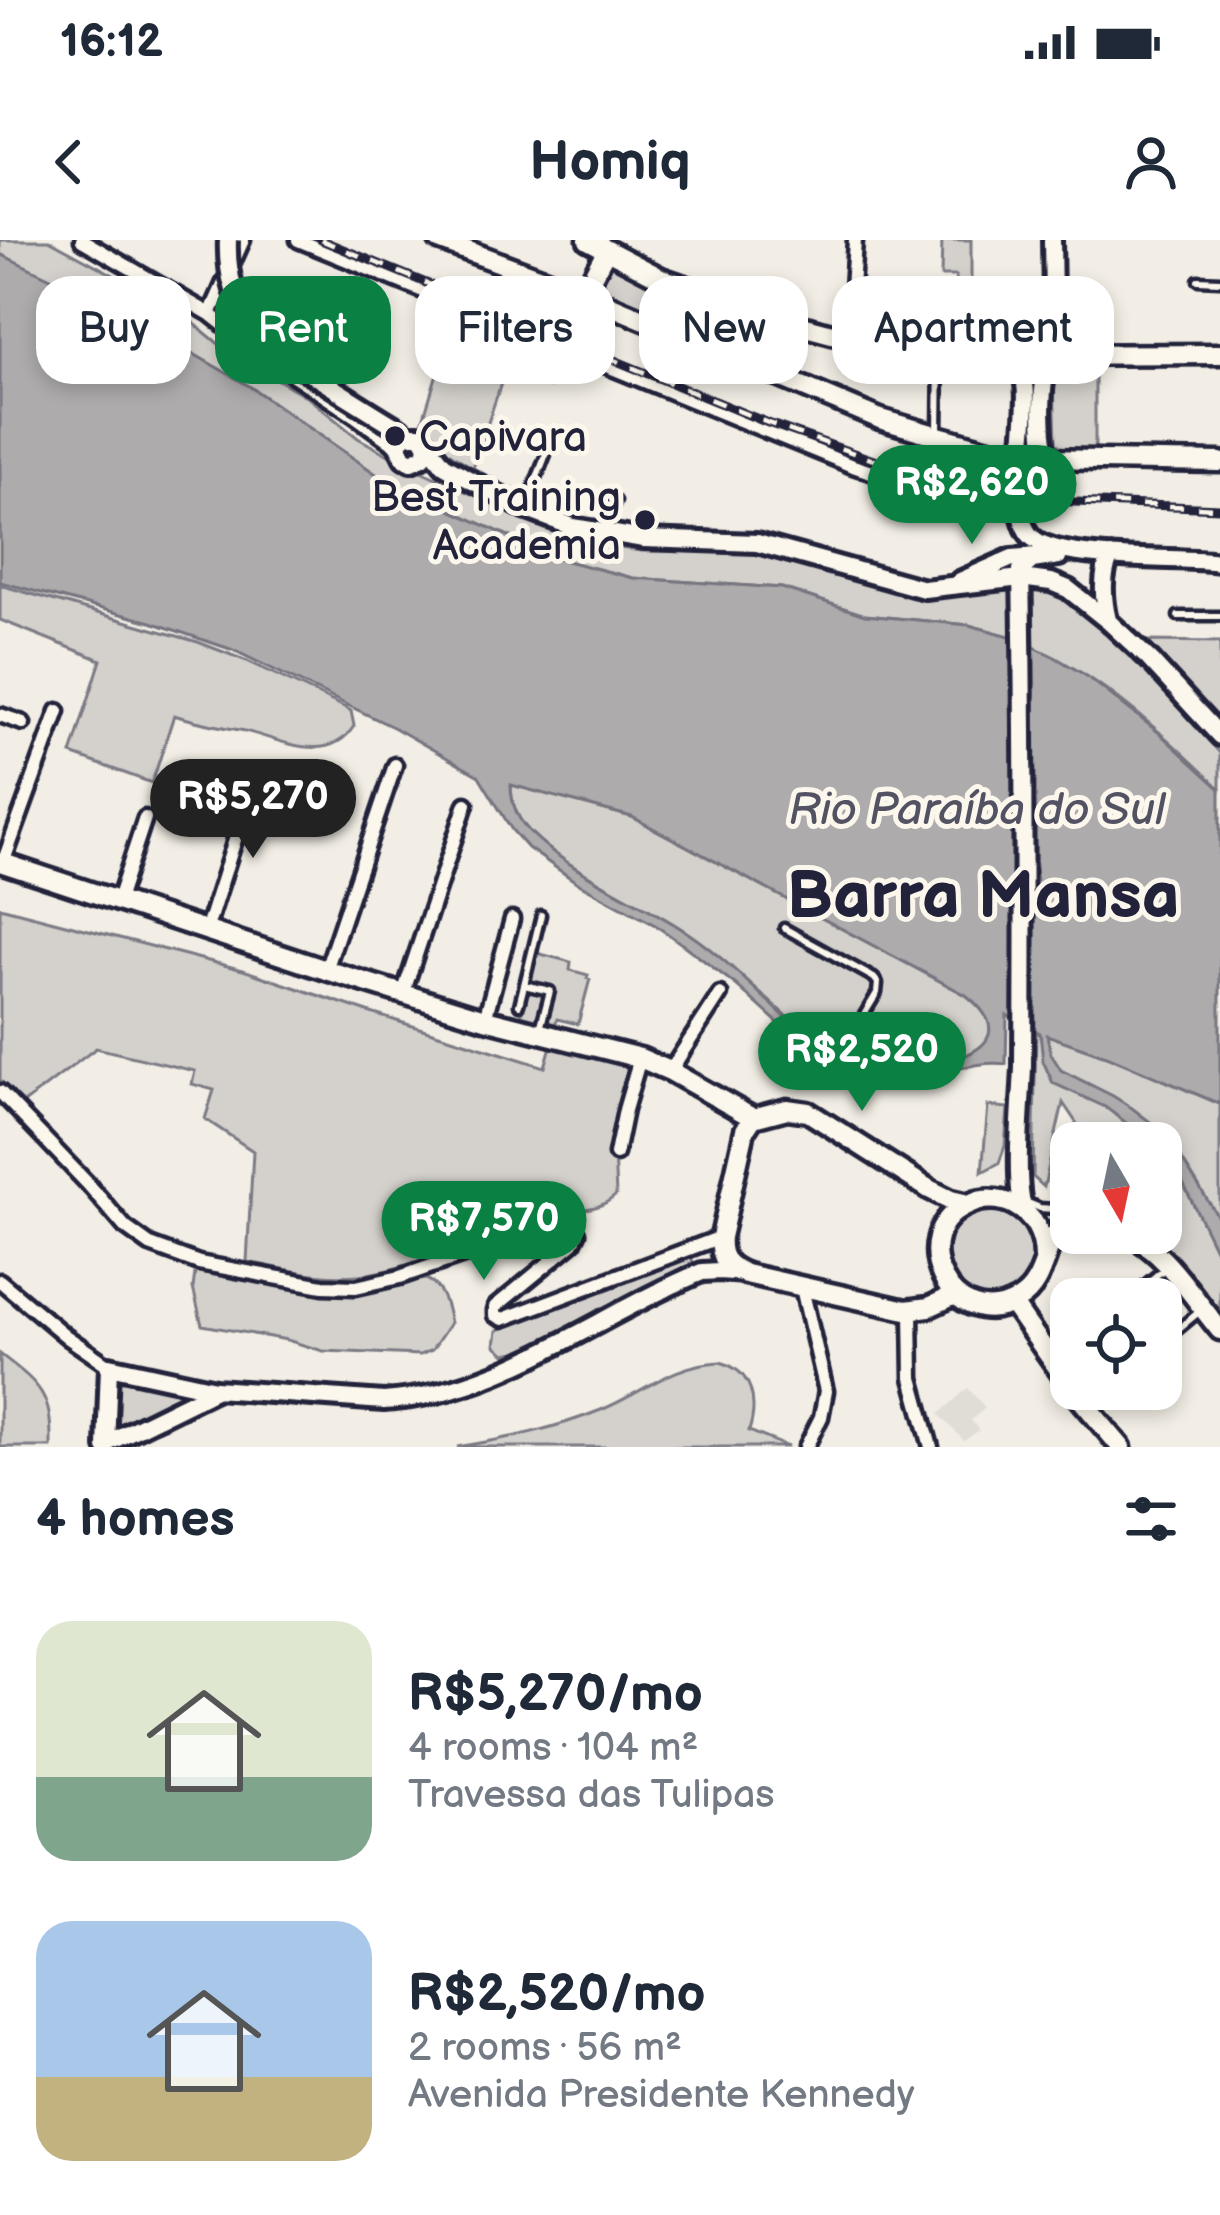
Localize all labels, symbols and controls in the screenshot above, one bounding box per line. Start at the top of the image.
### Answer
text: 16:12 [60,15,163,70]
icon: back [36,129,102,195]
icon: person [1118,129,1184,195]
text: Homiq [529,130,691,195]
chip: Buy [36,276,191,384]
chip: Rent [215,276,391,384]
chip: Filters [415,276,615,384]
chip: New [639,276,808,384]
chip: Apartment [832,276,1114,384]
place label: Capivara [419,413,587,464]
marker: Capivara [382,423,408,449]
pin: R$2,620 [861,445,1083,547]
text: R$2,620 [894,460,1050,507]
place label: Best Training Academia [371,473,621,572]
marker: Best Training Academia [632,507,658,533]
pin: R$5,270 [142,759,364,861]
text: R$5,270 [177,774,329,821]
water label: Rio Paraíba do Sul [788,783,1167,838]
district label: Barra Mansa [786,858,1180,937]
pin: R$2,520 [751,1012,973,1114]
text: R$2,520 [785,1027,939,1074]
north arrow [1050,1122,1182,1254]
map controls [1050,1122,1182,1410]
pin: R$7,570 [373,1181,595,1283]
text: R$7,570 [409,1196,559,1243]
button: locate [1050,1278,1182,1410]
icon: filters [1118,1486,1184,1552]
text: 4 homes [36,1489,235,1550]
text: R$5,270/mo [408,1664,703,1725]
icon: home [132,1669,276,1813]
text: 4 rooms · 104 m² [408,1725,698,1772]
text: Travessa das Tulipas [408,1772,775,1819]
text: R$2,520/mo [408,1964,706,2025]
icon: home [132,1969,276,2113]
text: 2 rooms · 56 m² [408,2025,682,2072]
text: Avenida Presidente Kennedy [408,2072,915,2119]

